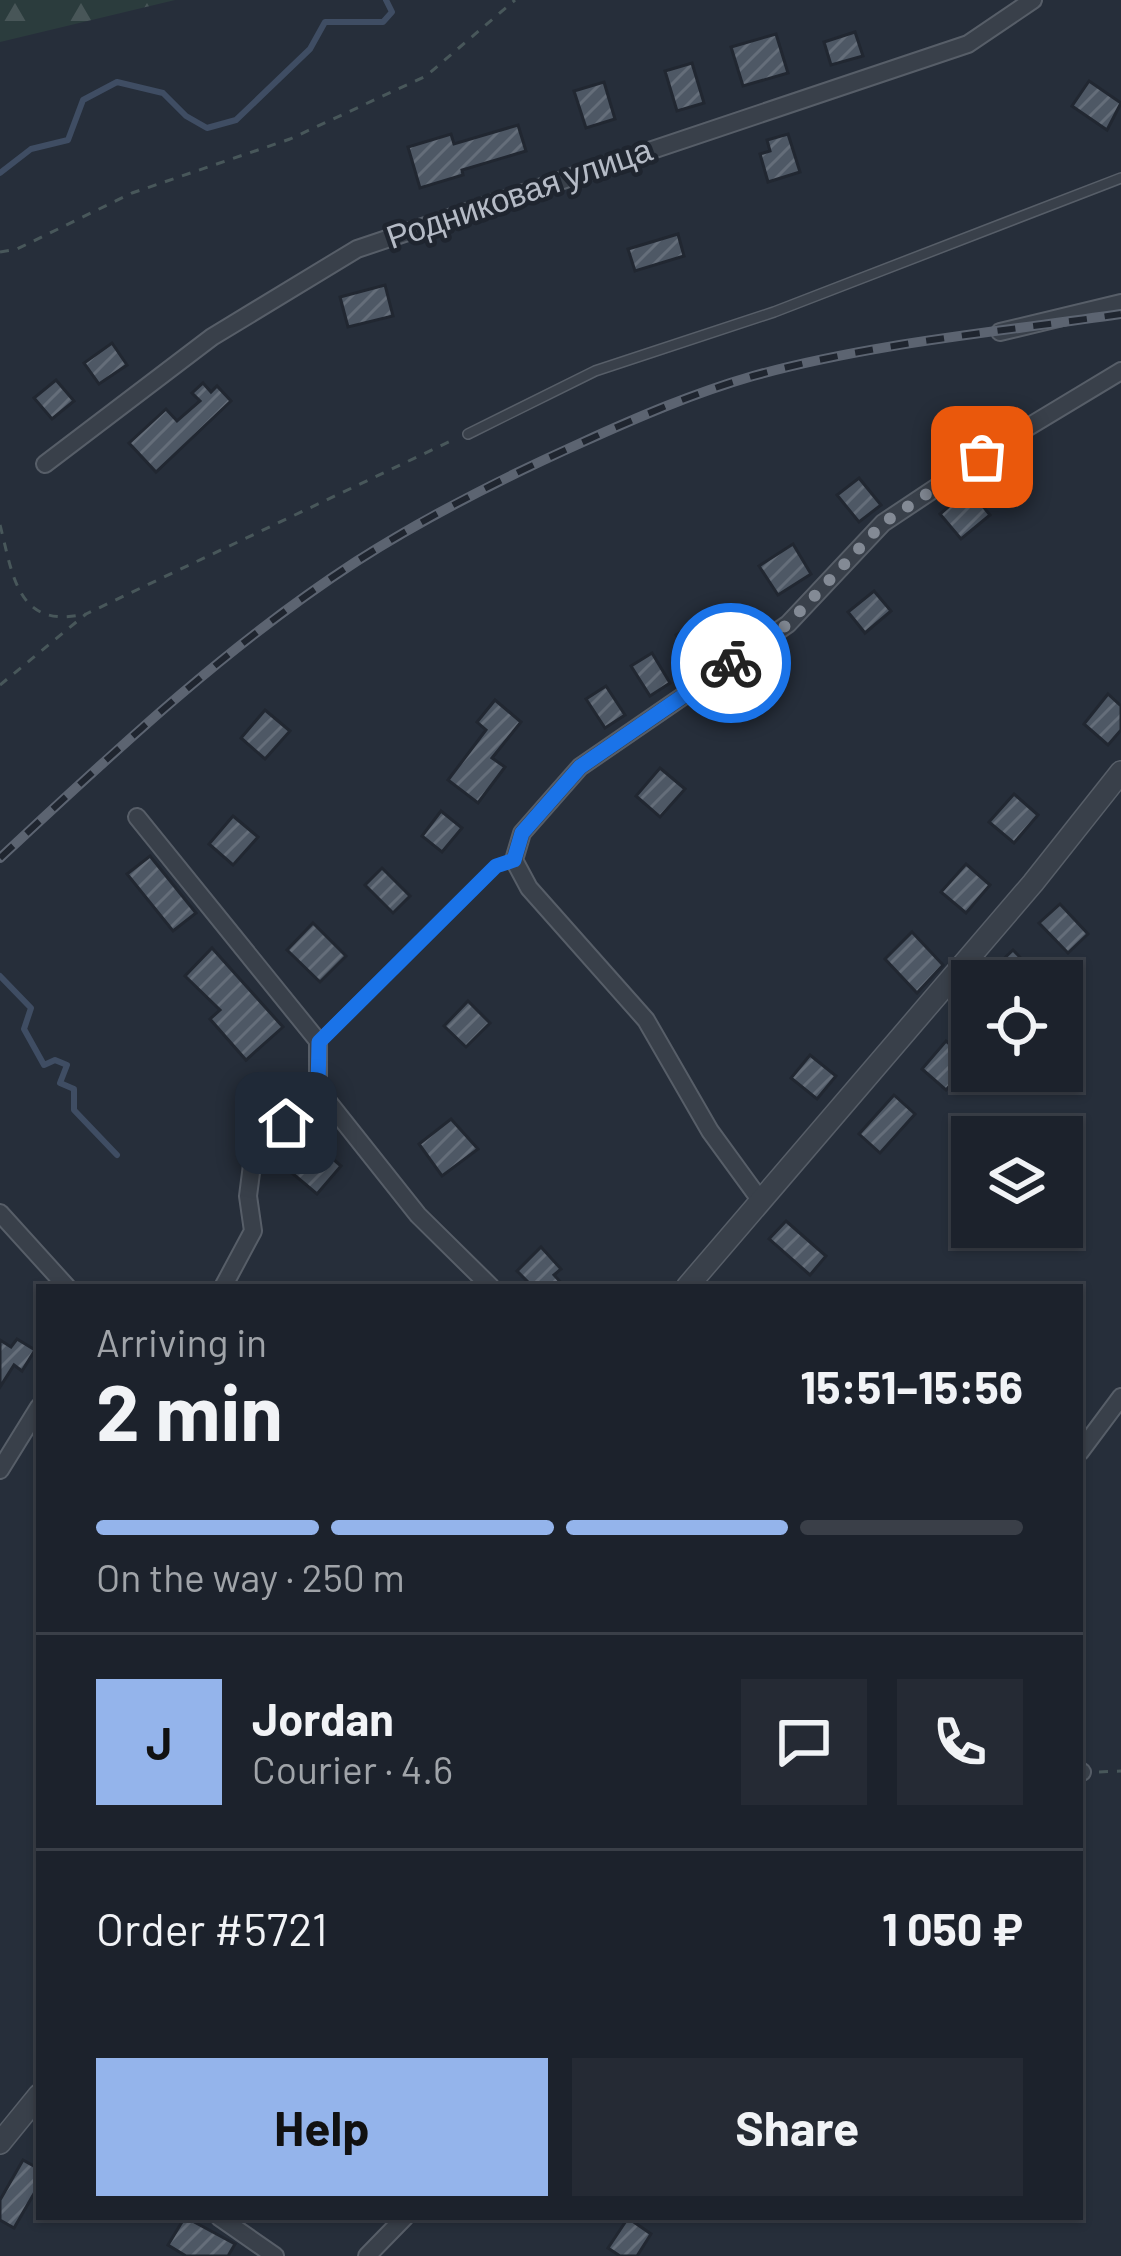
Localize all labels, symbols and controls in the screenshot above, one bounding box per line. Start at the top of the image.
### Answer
street label: Родниковая улица [381,128,657,256]
pin [931,406,1033,508]
icon: bag [949,424,1015,490]
courier [671,603,791,723]
icon: bike [698,630,764,696]
map controls [951,960,1083,1248]
button: locate [951,960,1083,1092]
pin [235,1072,337,1174]
icon: home [253,1090,319,1156]
button: layers [951,1116,1083,1248]
text: Arriving in [96,1318,267,1365]
text: 15:51–15:56 [800,1359,1023,1413]
text: 2 min [96,1363,283,1457]
text: On the way · 250 m [96,1553,405,1600]
button: chat [741,1679,867,1805]
button: phone [897,1679,1023,1805]
text: Jordan [252,1691,394,1745]
text: J [146,1715,172,1769]
text: Courier · 4.6 [252,1745,453,1792]
text: Order #5721 [96,1901,327,1955]
text: 1 050 ₽ [882,1901,1023,1955]
button: Help [96,2058,548,2196]
button: Share [572,2058,1023,2196]

